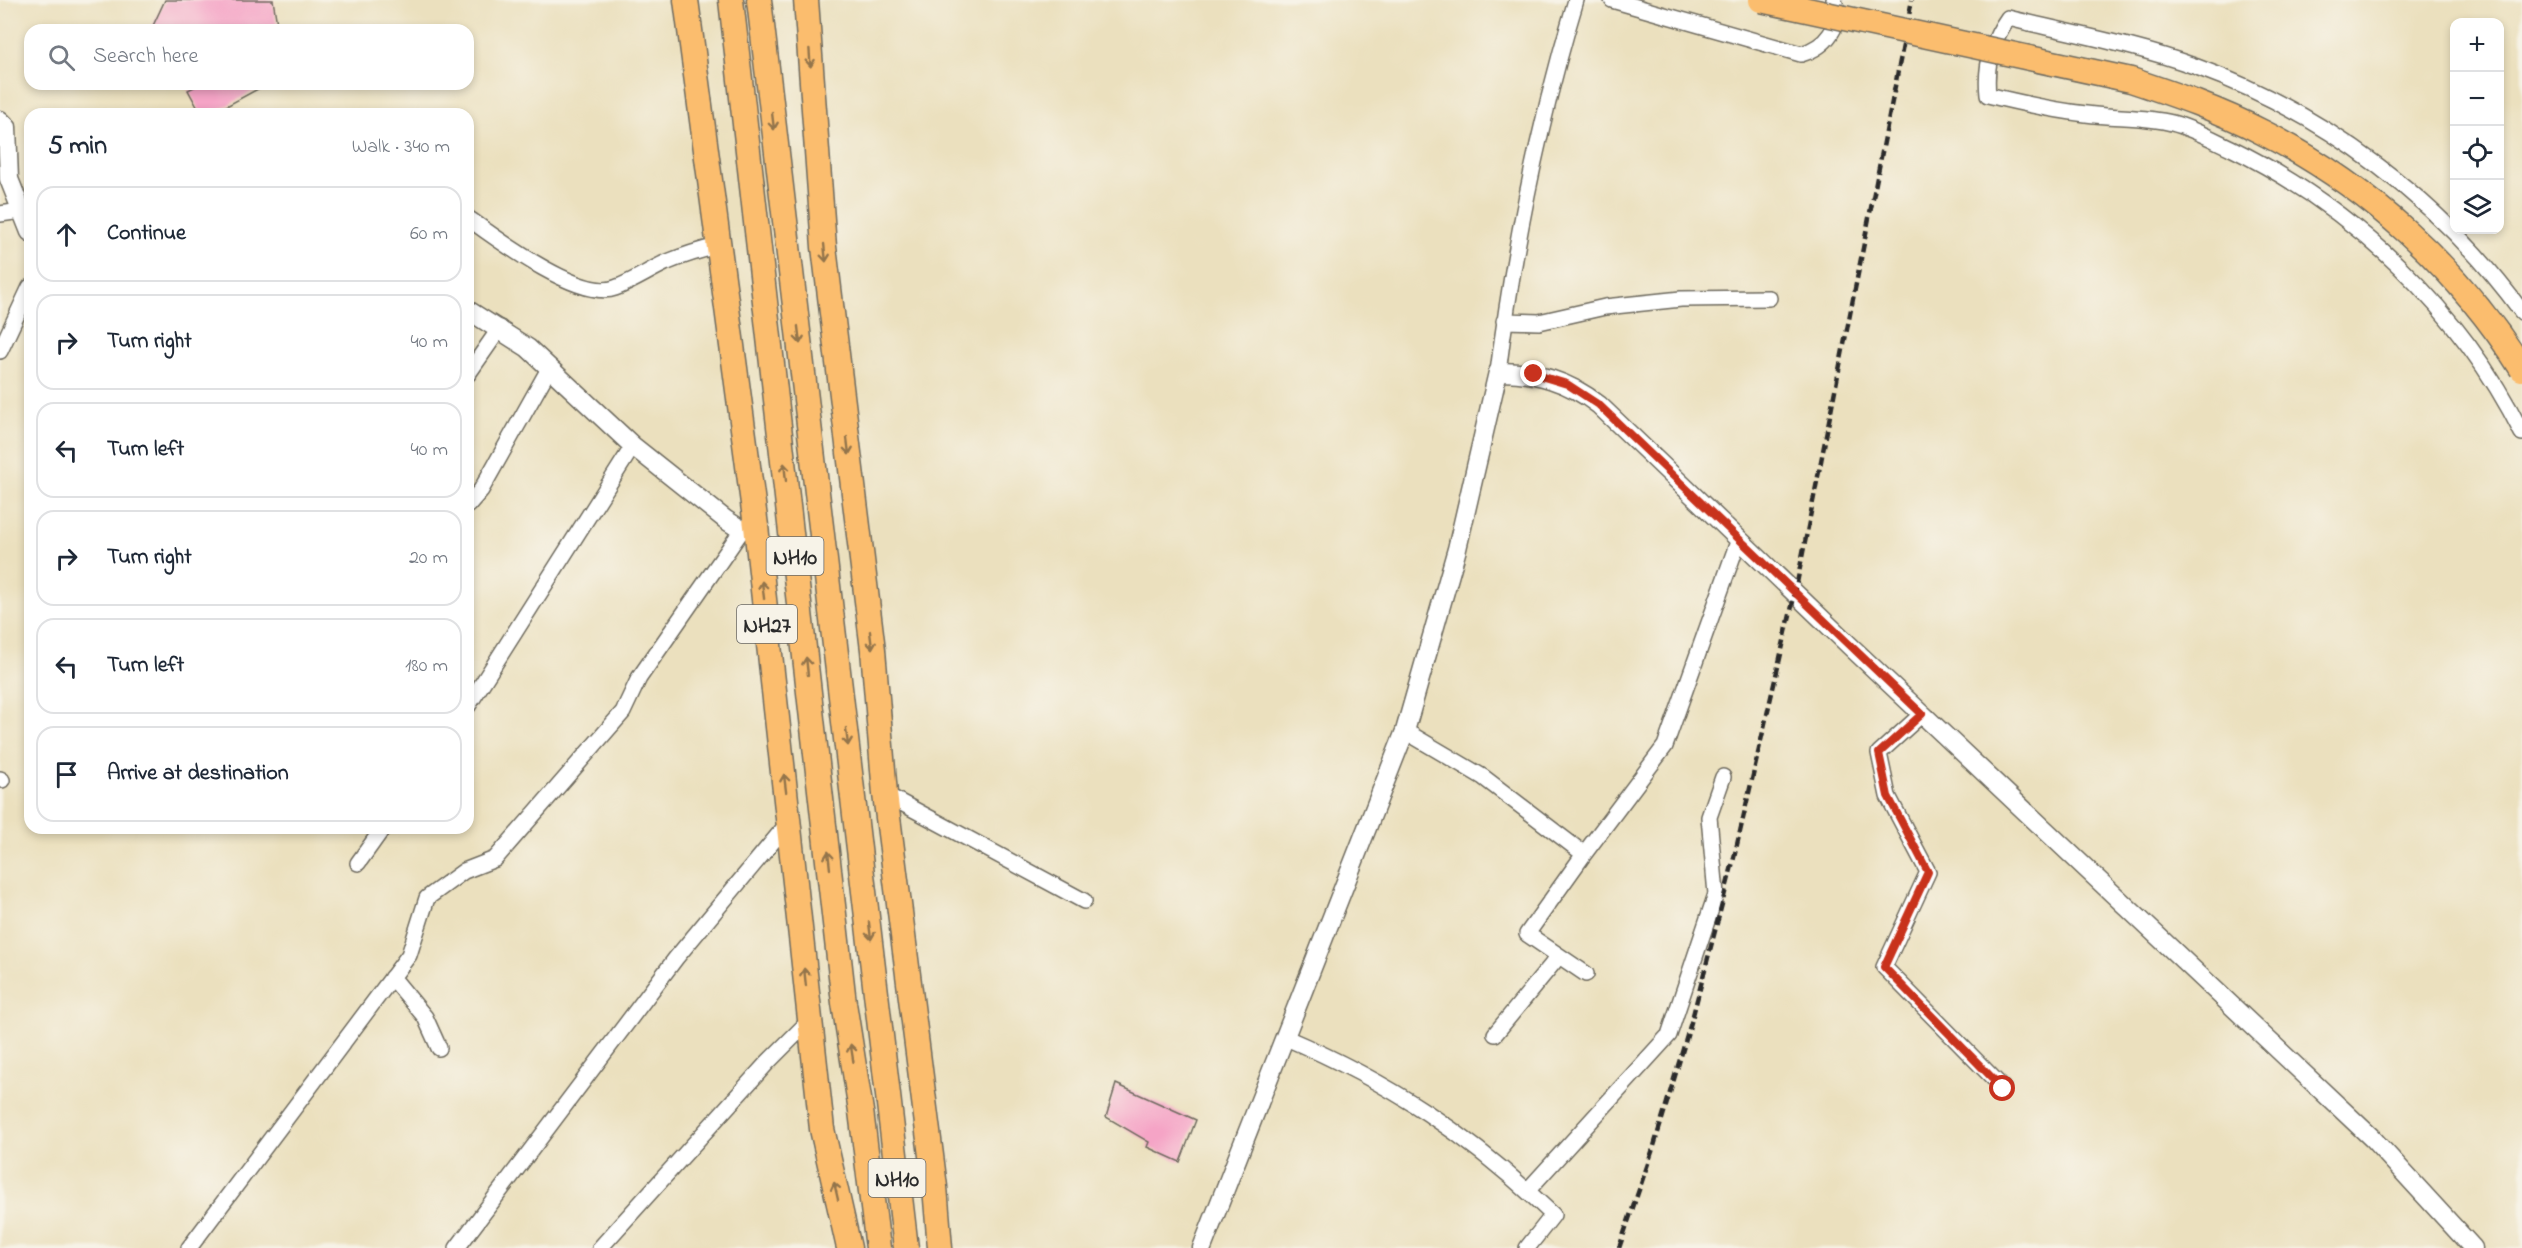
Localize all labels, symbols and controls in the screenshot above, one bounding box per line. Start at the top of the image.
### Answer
map controls [2450,18,2504,234]
button: + [2450,18,2504,72]
search box [24,24,474,90]
icon: search [45,41,78,74]
text: Search here [93,41,198,73]
one-way arrow [805,48,816,68]
button: − [2450,72,2504,126]
one-way arrow [768,110,779,130]
button: locate [2450,126,2504,180]
text: 5 min [48,128,107,166]
text: Walk · 340 m [352,133,450,162]
button: layers [2450,180,2504,234]
icon: ahead [50,218,83,251]
text: Continue [107,218,186,250]
text: 60 m [410,220,448,249]
one-way arrow [820,242,831,262]
one-way arrow [794,325,805,344]
icon: right [50,326,83,359]
text: Turn right [107,326,192,358]
text: 40 m [411,328,448,357]
route end [1520,360,1546,386]
icon: left [50,434,83,467]
text: Turn left [107,434,184,466]
text: 40 m [411,436,448,465]
one-way arrow [843,436,854,456]
one-way arrow [780,463,791,482]
road number: NH10 [766,537,824,575]
icon: right [50,542,83,575]
text: Turn right [107,542,192,574]
text: 20 m [409,544,448,573]
one-way arrow [757,580,768,600]
road number: NH27 [737,605,797,643]
one-way arrow [866,630,877,649]
icon: left [50,650,83,683]
text: Turn left [107,650,184,682]
text: 180 m [405,652,448,681]
one-way arrow [801,656,812,676]
one-way arrow [842,727,853,747]
icon: arrive [50,758,83,791]
text: Arrive at destination [107,758,289,790]
one-way arrow [779,774,790,794]
one-way arrow [823,850,834,870]
one-way arrow [865,920,876,940]
one-way arrow [799,968,810,988]
one-way arrow [847,1044,858,1063]
route start [1989,1075,2015,1101]
road number: NH10 [868,1159,926,1197]
one-way arrow [830,1182,841,1201]

